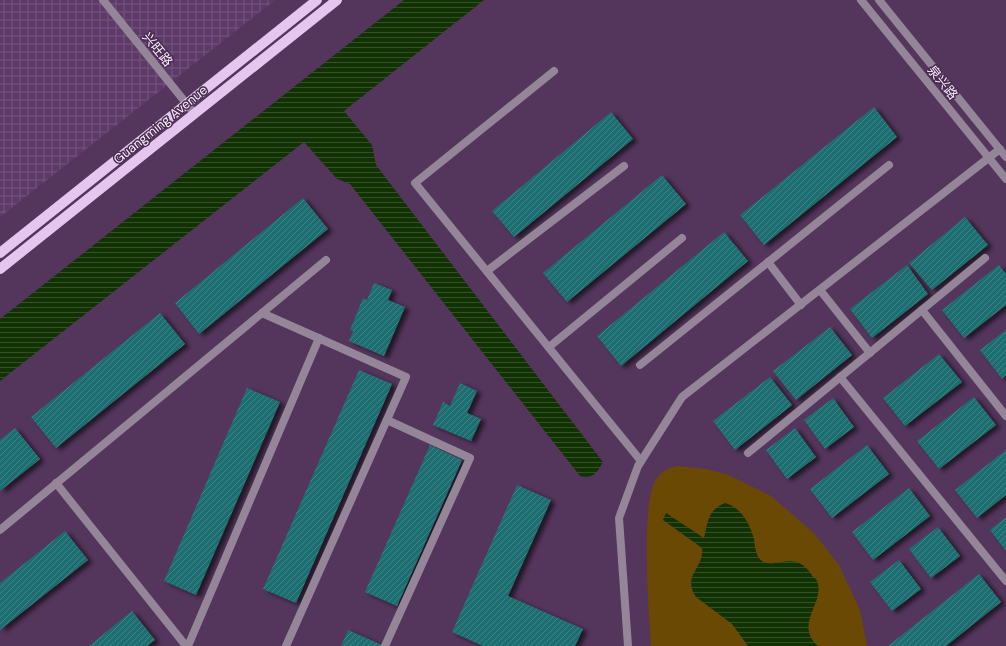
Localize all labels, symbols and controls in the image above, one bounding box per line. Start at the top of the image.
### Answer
street label: 兴旺路 [139,29,176,70]
street label: 泉兴路 [924,62,961,103]
street label: Guangming Avenue [110,81,211,168]

